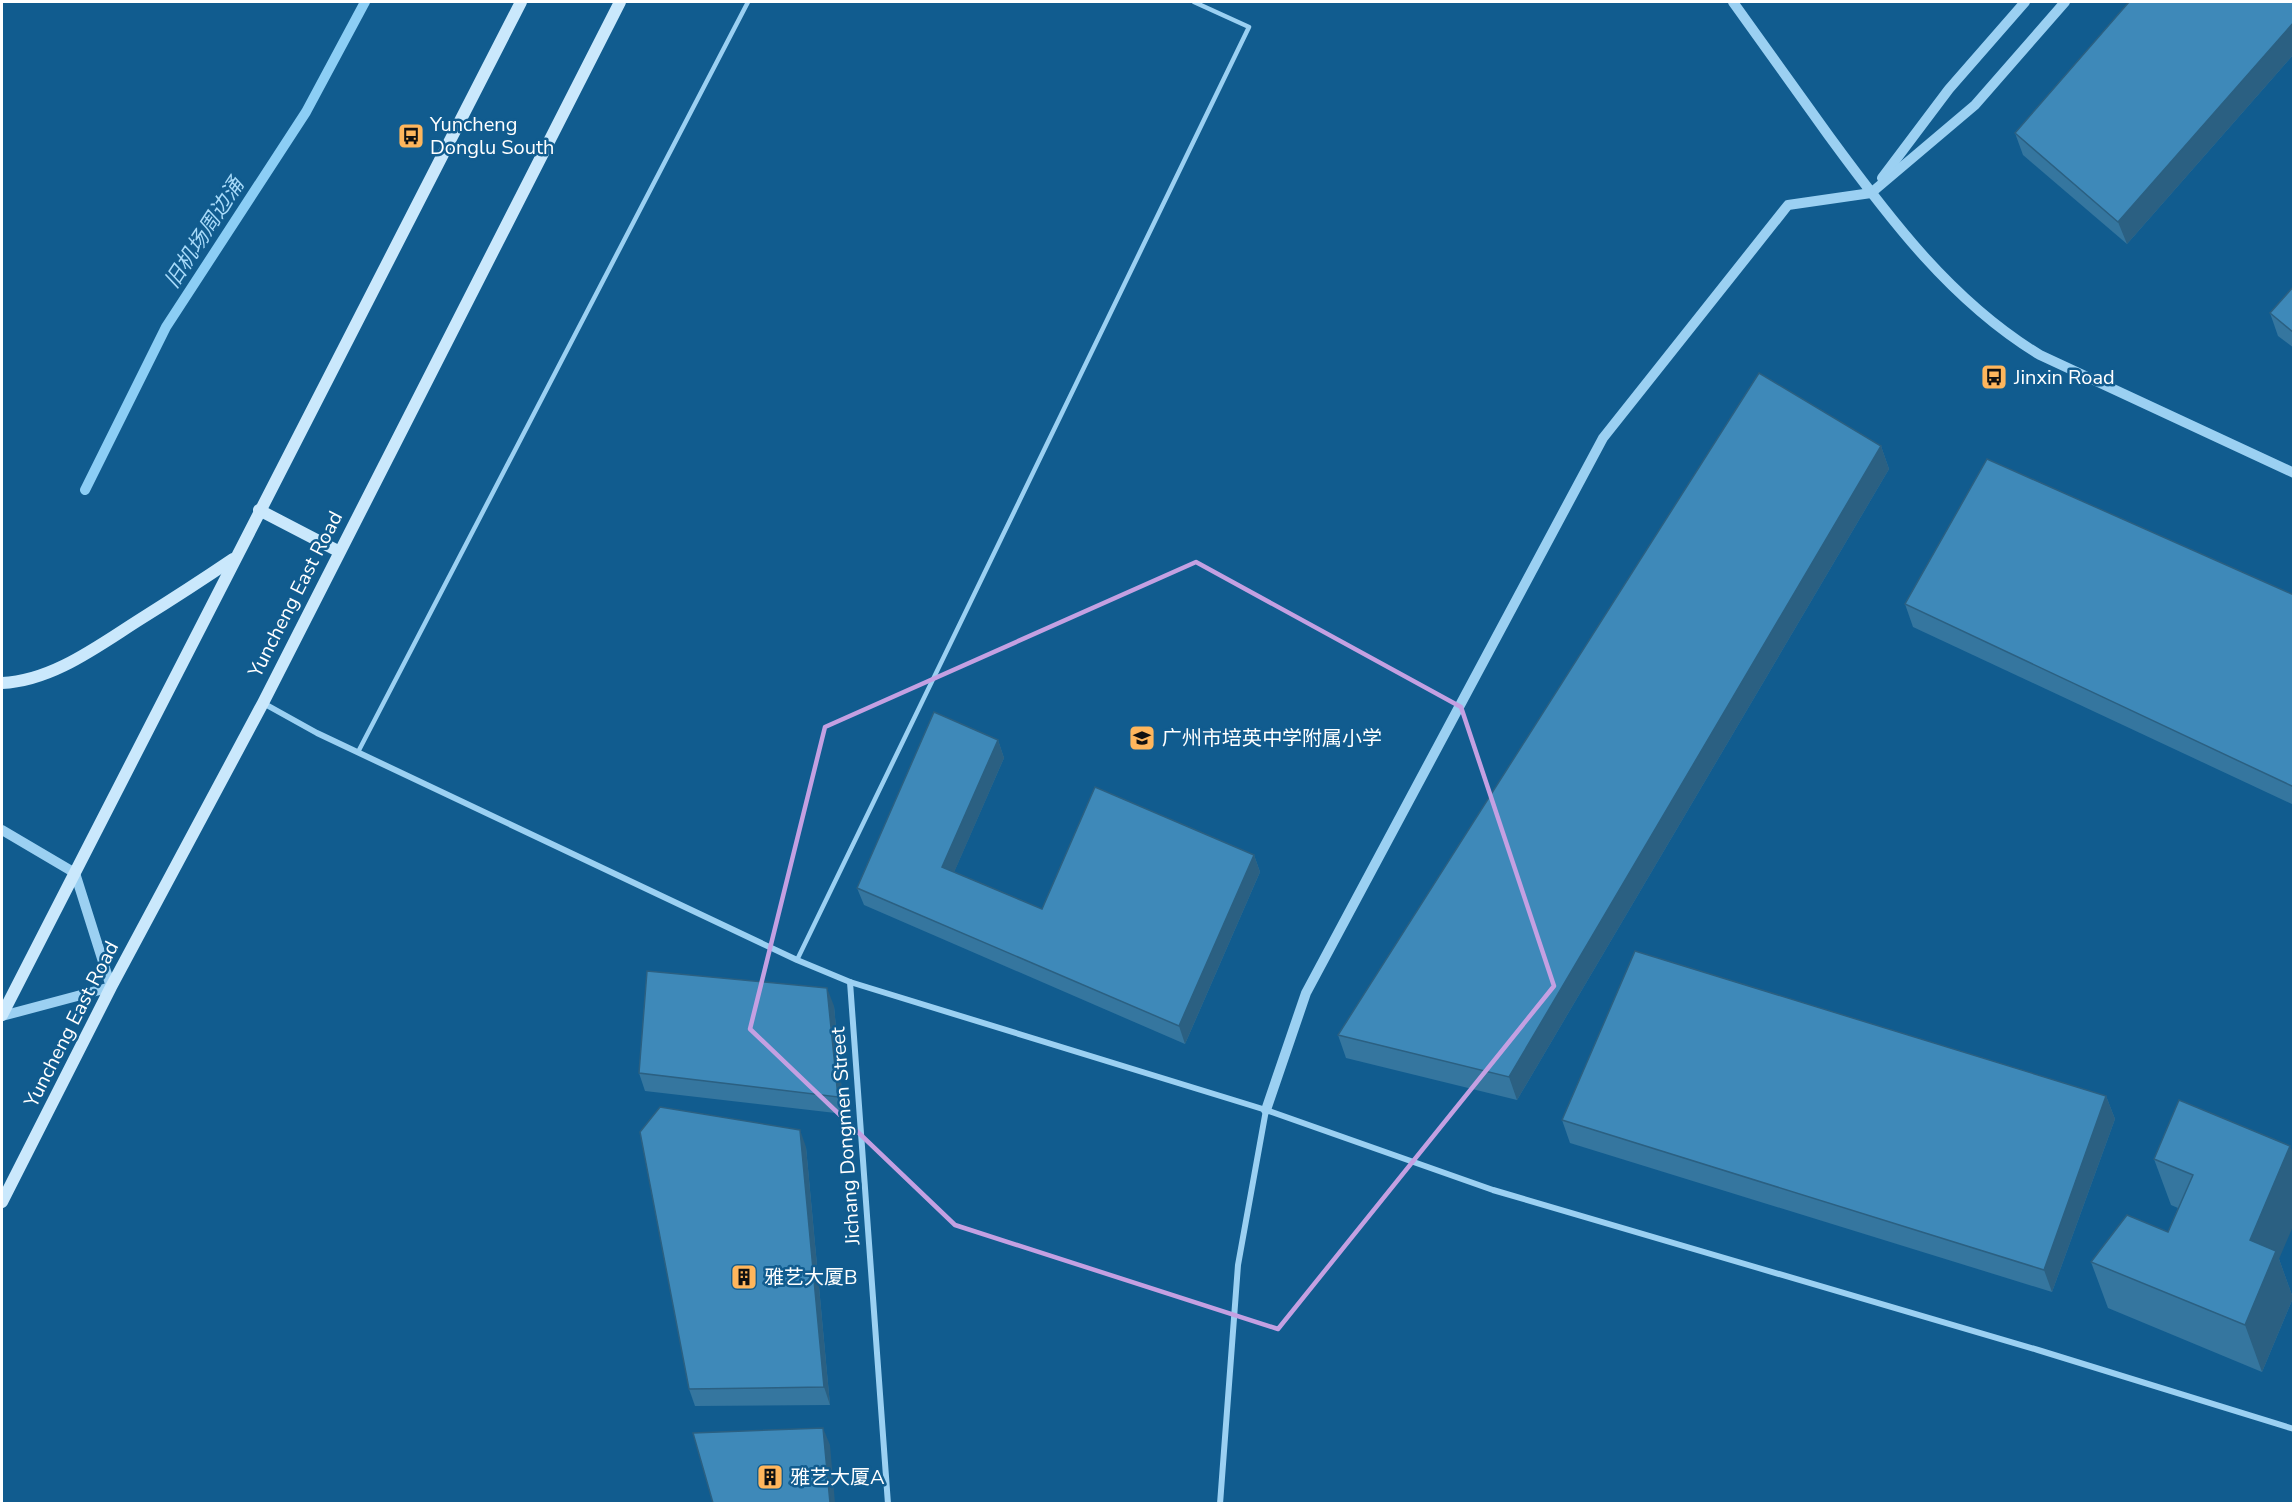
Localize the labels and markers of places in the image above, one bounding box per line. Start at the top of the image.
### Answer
place label: Yuncheng Donglu South [429,111,554,161]
bus stop icon: Yuncheng Donglu South [396,121,426,151]
bus stop icon: Jinxin Road [1979,362,2009,392]
place label: Jinxin Road [2013,364,2115,391]
school or university icon: 广州市培英中学附属小学 [1127,723,1157,753]
place label: 广州市培英中学附属小学 [1162,725,1382,752]
building icon: 雅艺大厦B [729,1262,759,1292]
place label: 雅艺大厦B [764,1264,858,1291]
building icon: 雅艺大厦A [755,1462,785,1492]
place label: 雅艺大厦A [790,1464,885,1491]

